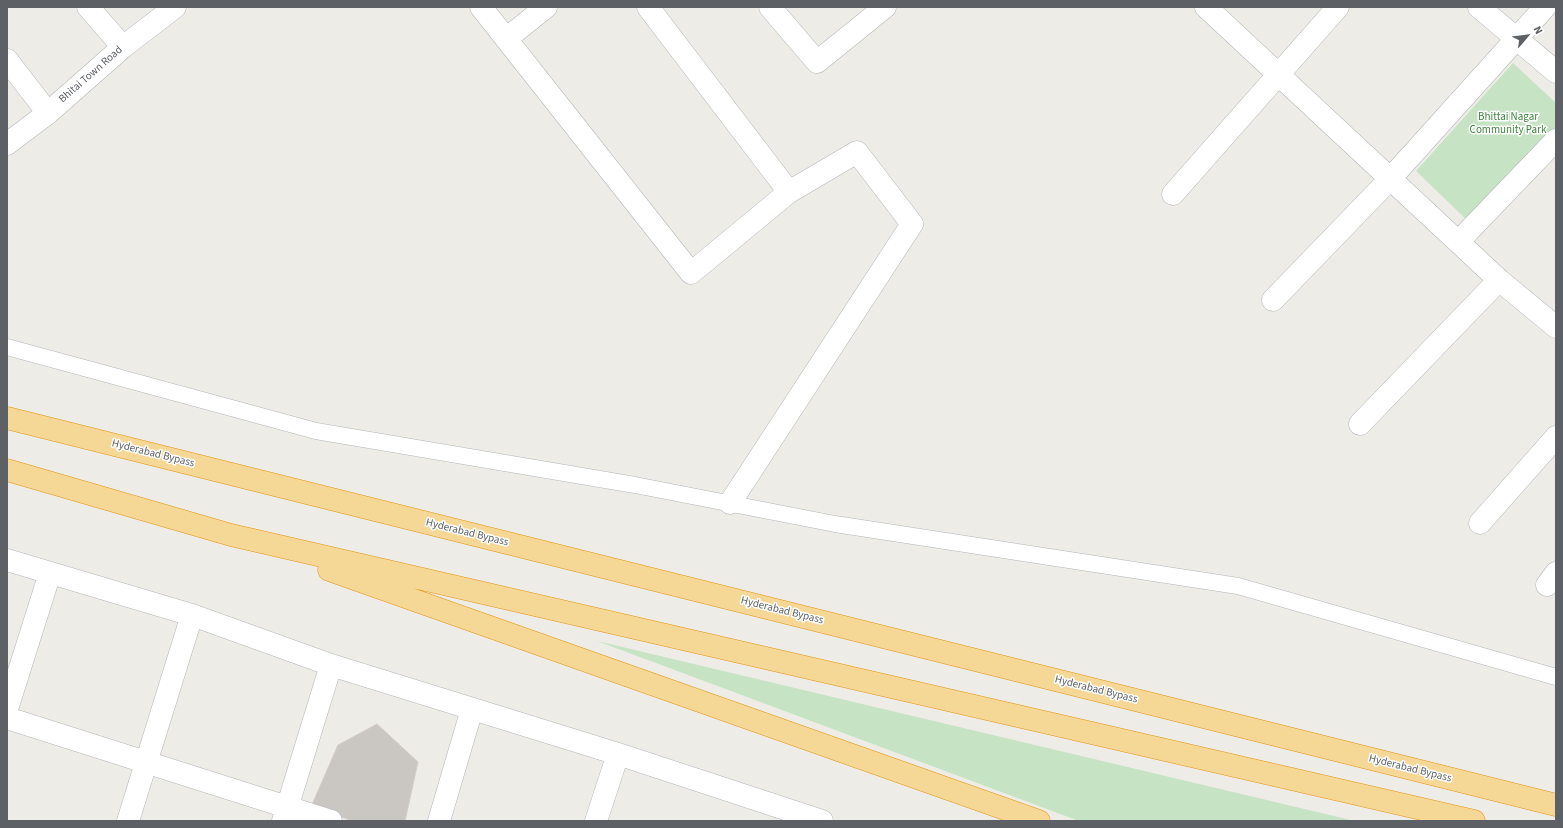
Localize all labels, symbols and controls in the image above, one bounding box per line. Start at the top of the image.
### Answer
north arrow [1507,16,1547,56]
text: N [1530,23,1546,37]
street label: Bhitai Town Road [57,44,125,106]
park label: Bhittai Nagar Community Park [1470,111,1546,137]
street label: Hyderabad Bypass [110,437,196,471]
street label: Hyderabad Bypass [424,516,510,550]
street label: Hyderabad Bypass [739,594,825,628]
street label: Hyderabad Bypass [1053,673,1139,707]
street label: Hyderabad Bypass [1367,752,1453,786]

